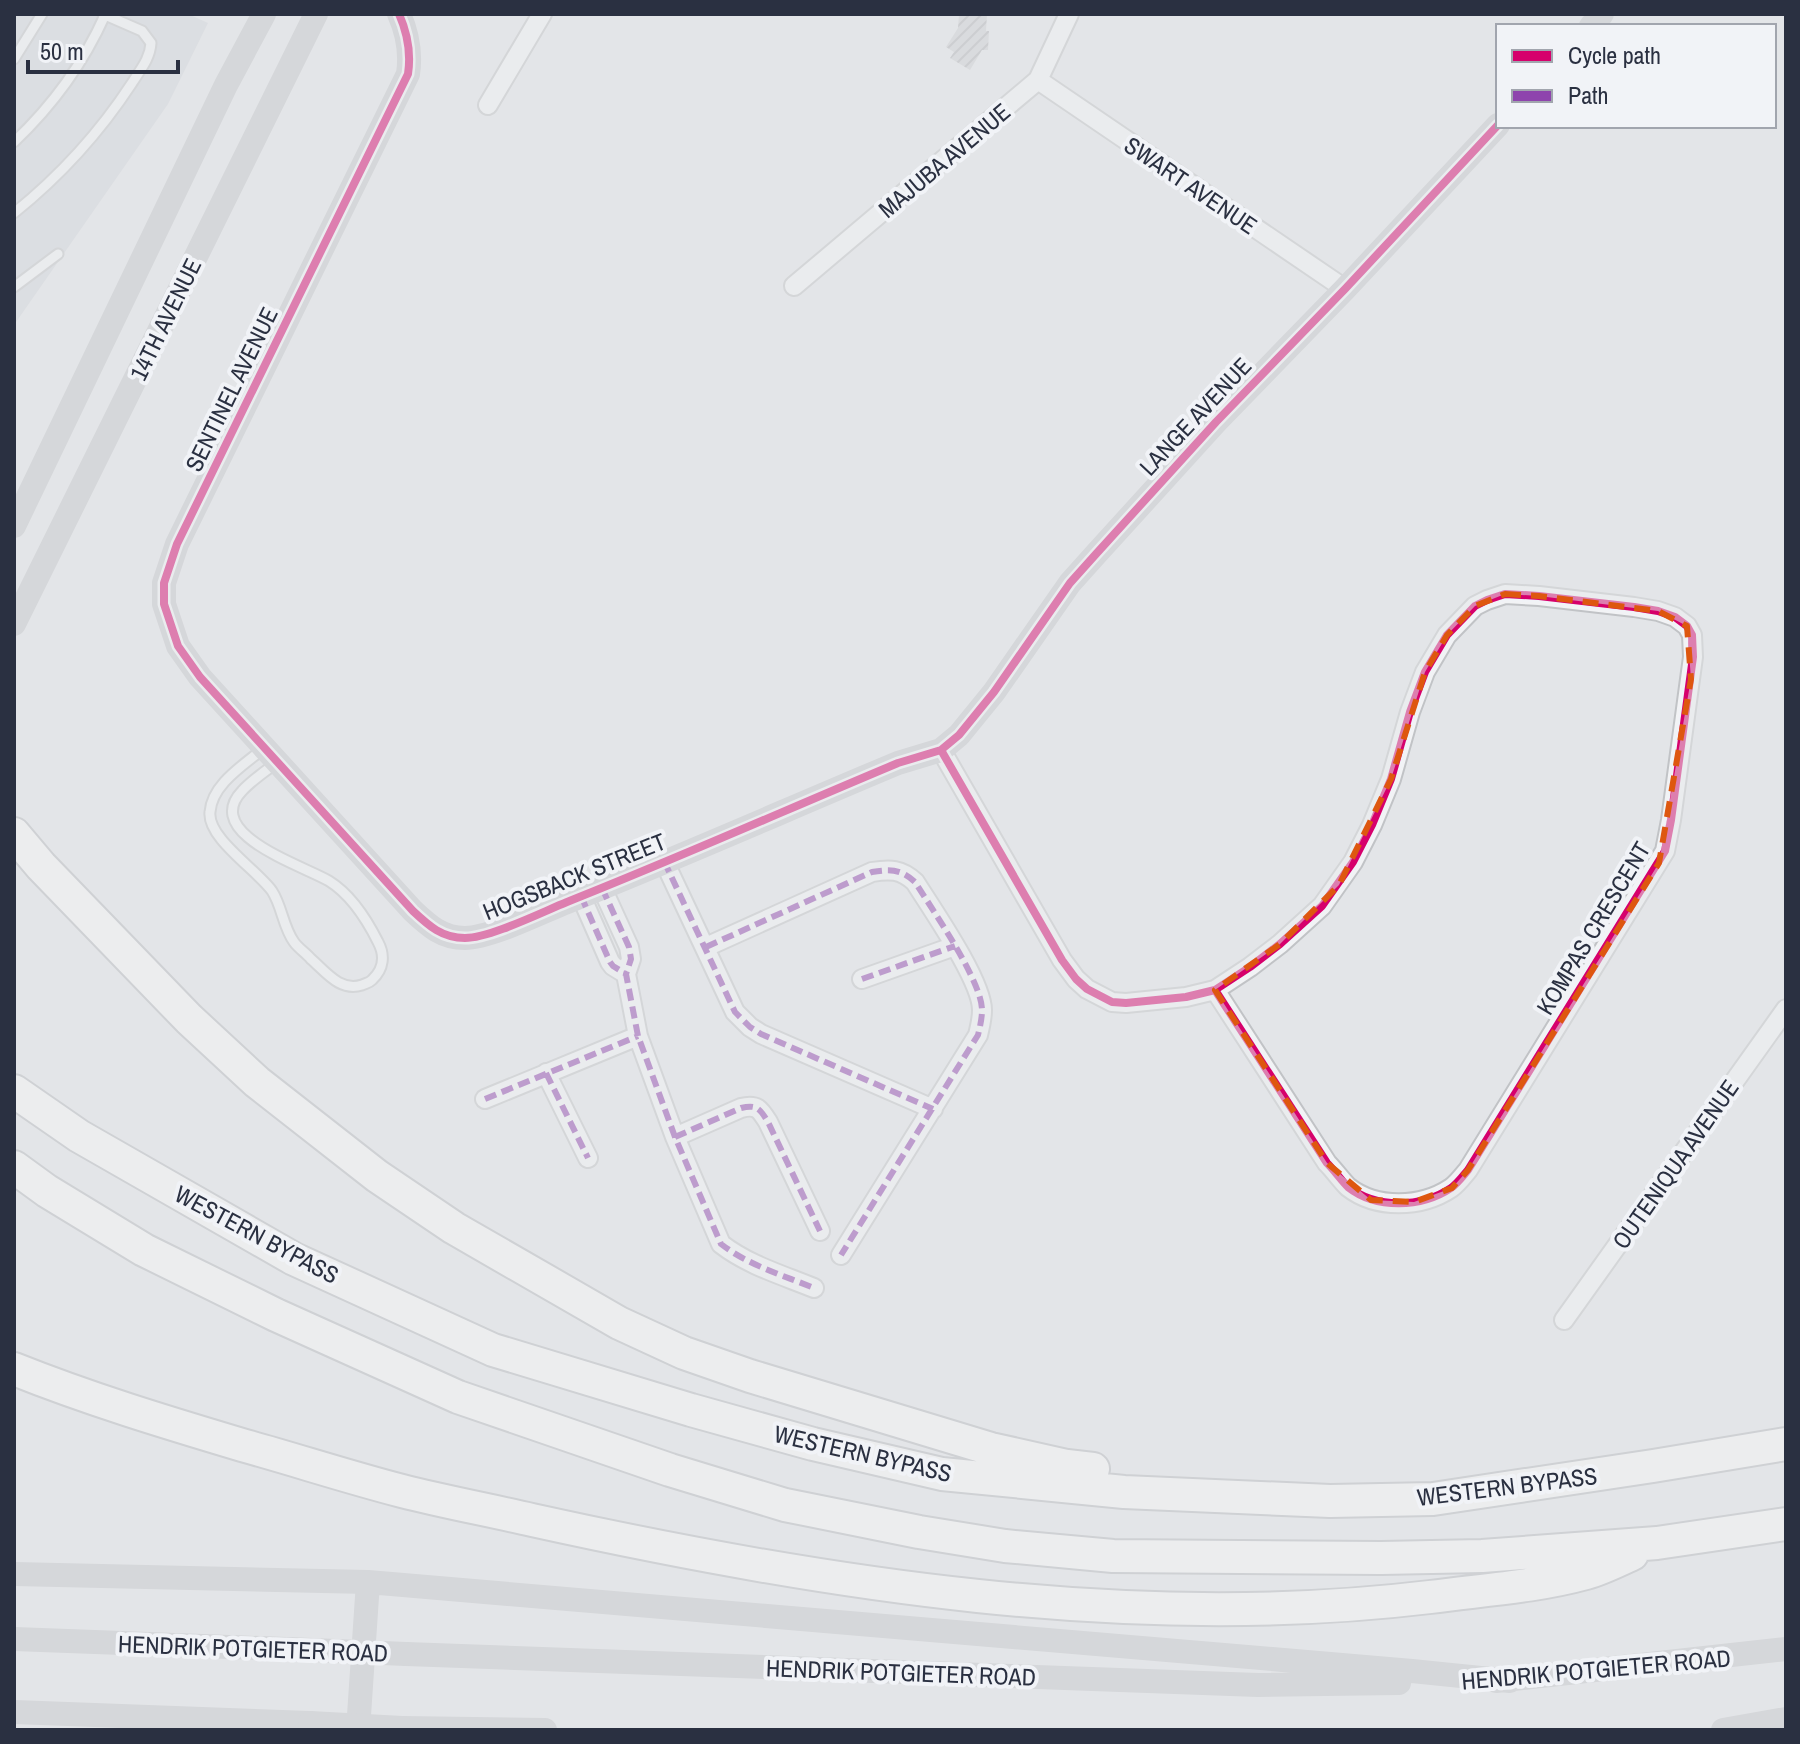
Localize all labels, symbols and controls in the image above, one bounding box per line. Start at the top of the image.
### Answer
scale bar [28,24,178,74]
legend [1496,24,1776,128]
text: 50 m [40,35,84,67]
text: Cycle path [1568,39,1661,71]
text: Path [1568,79,1609,111]
street label: MAJUBA AVENUE [871,95,1017,225]
street label: SWART AVENUE [1118,129,1264,241]
street label: 14TH AVENUE [122,253,208,385]
street label: SENTINEL AVENUE [177,301,285,477]
street label: LANGE AVENUE [1132,350,1258,482]
street label: HOGSBACK STREET [478,825,670,927]
street label: KOMPAS CRESCENT [1529,836,1657,1020]
street label: OUTENIQUA AVENUE [1605,1073,1745,1255]
street label: WESTERN BYPASS [169,1177,345,1291]
street label: WESTERN BYPASS [771,1417,955,1489]
street label: WESTERN BYPASS [1415,1459,1599,1513]
street label: HENDRIK POTGIETER ROAD [117,1627,389,1669]
street label: HENDRIK POTGIETER ROAD [1460,1641,1732,1697]
street label: HENDRIK POTGIETER ROAD [765,1651,1037,1693]

